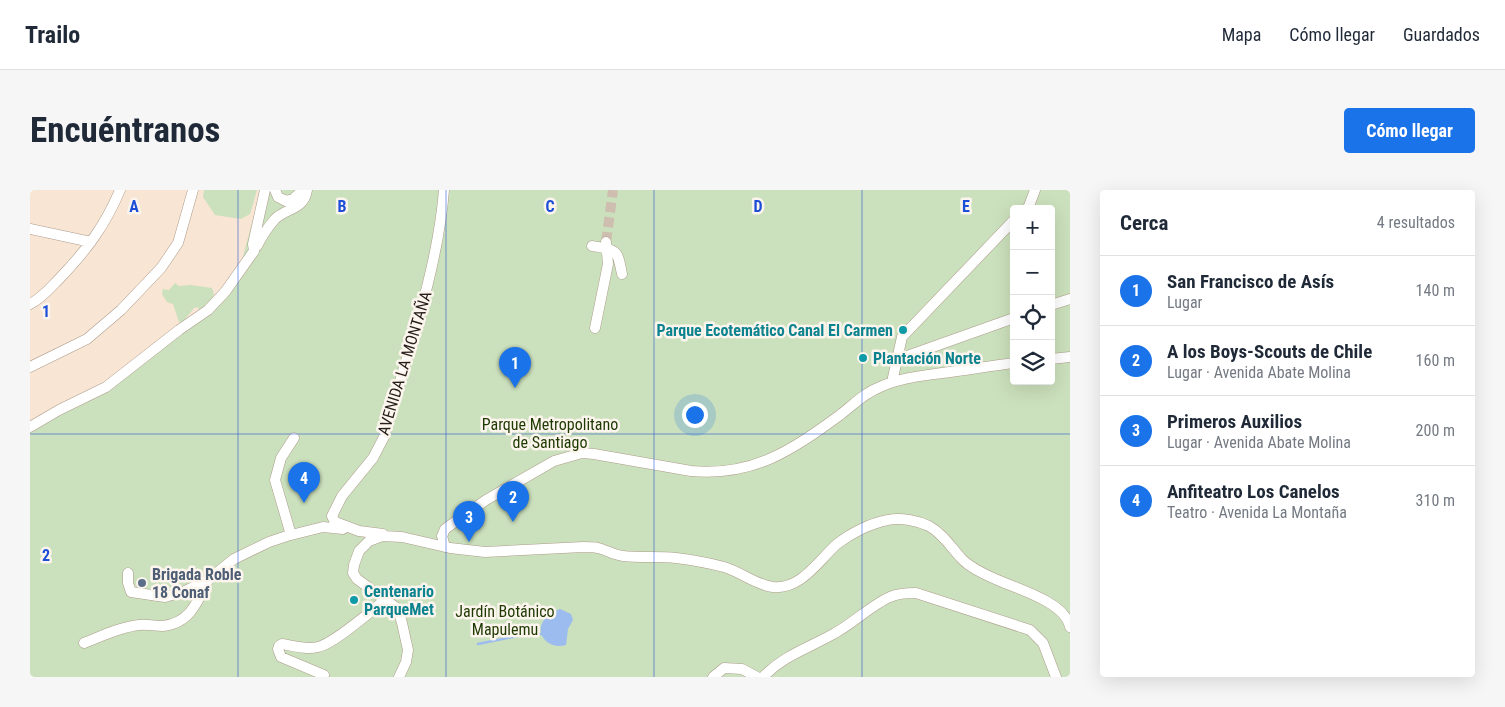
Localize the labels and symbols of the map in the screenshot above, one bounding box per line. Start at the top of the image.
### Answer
text: A [129,197,139,216]
text: B [338,197,347,216]
text: C [545,197,555,216]
text: D [753,197,763,216]
text: E [962,197,970,216]
street label: AVENIDA LA MONTAÑA [373,289,435,437]
text: 1 [42,302,50,321]
place label: Parque Ecotemático Canal El Carmen [656,321,893,340]
marker: Parque Ecotemático Canal El Carmen [897,324,909,336]
pin: 1 [499,347,531,388]
place label: Plantación Norte [873,349,981,368]
marker: Plantación Norte [857,352,869,364]
your location [682,402,708,428]
park label: Parque Metropolitano de Santiago [482,415,618,452]
pin: 4 [288,462,320,503]
pin: 2 [497,481,529,522]
pin: 3 [453,501,485,542]
text: 2 [42,546,50,565]
place label: Brigada Roble 18 Conaf [152,565,242,602]
marker: Brigada Roble 18 Conaf [136,577,148,589]
place label: Centenario ParqueMet [364,582,434,619]
marker: Centenario ParqueMet [348,594,360,606]
park label: Jardín Botánico Mapulemu [455,602,555,639]

